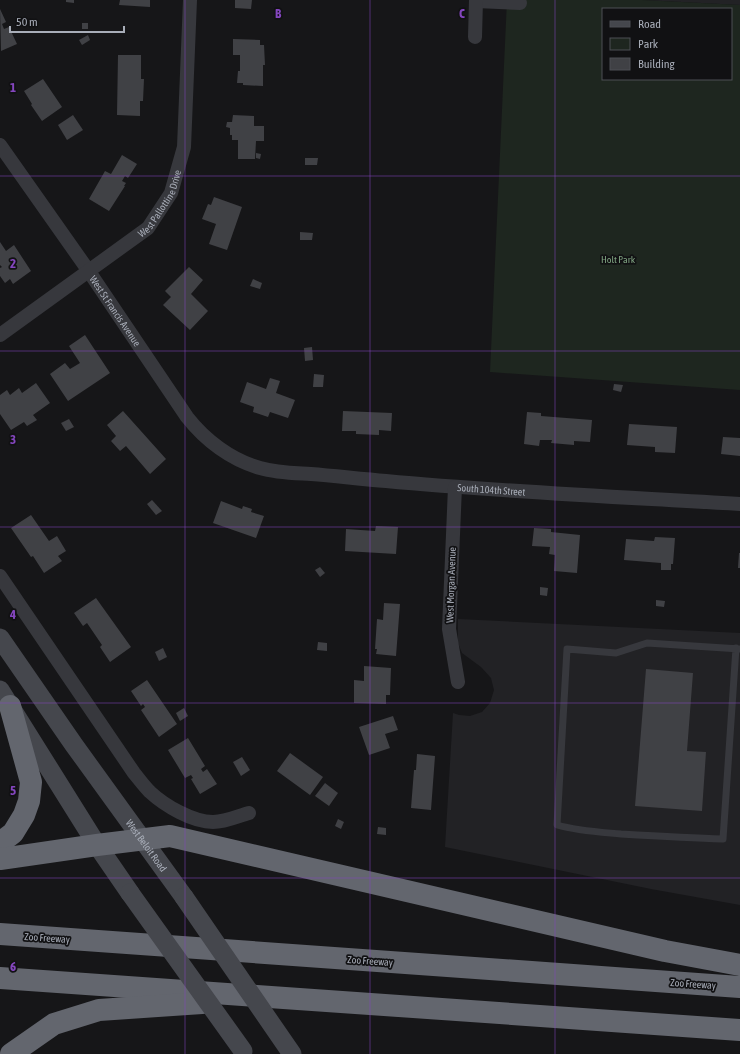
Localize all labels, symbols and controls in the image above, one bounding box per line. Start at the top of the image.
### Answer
text: B [275,6,282,21]
text: C [459,6,465,21]
scale bar [10,8,124,34]
legend [602,8,732,80]
text: 50 m [16,15,38,29]
text: Road [638,17,661,31]
text: Park [638,37,659,51]
text: Building [638,57,676,71]
text: 1 [10,80,16,95]
street label: West Pallottine Drive [136,168,183,239]
park label: Holt Park [601,254,636,265]
text: 2 [10,256,16,271]
street label: West St Francis Avenue [88,273,143,348]
text: 3 [10,432,16,447]
street label: South 104th Street [457,482,526,497]
street label: West Morgan Avenue [444,546,458,623]
text: 4 [9,607,16,622]
text: 5 [10,783,16,798]
street label: West Beloit Road [124,817,169,874]
street label: Zoo Freeway [24,931,70,945]
street label: Zoo Freeway [347,954,393,968]
text: 6 [10,959,16,974]
street label: Zoo Freeway [670,977,716,991]

